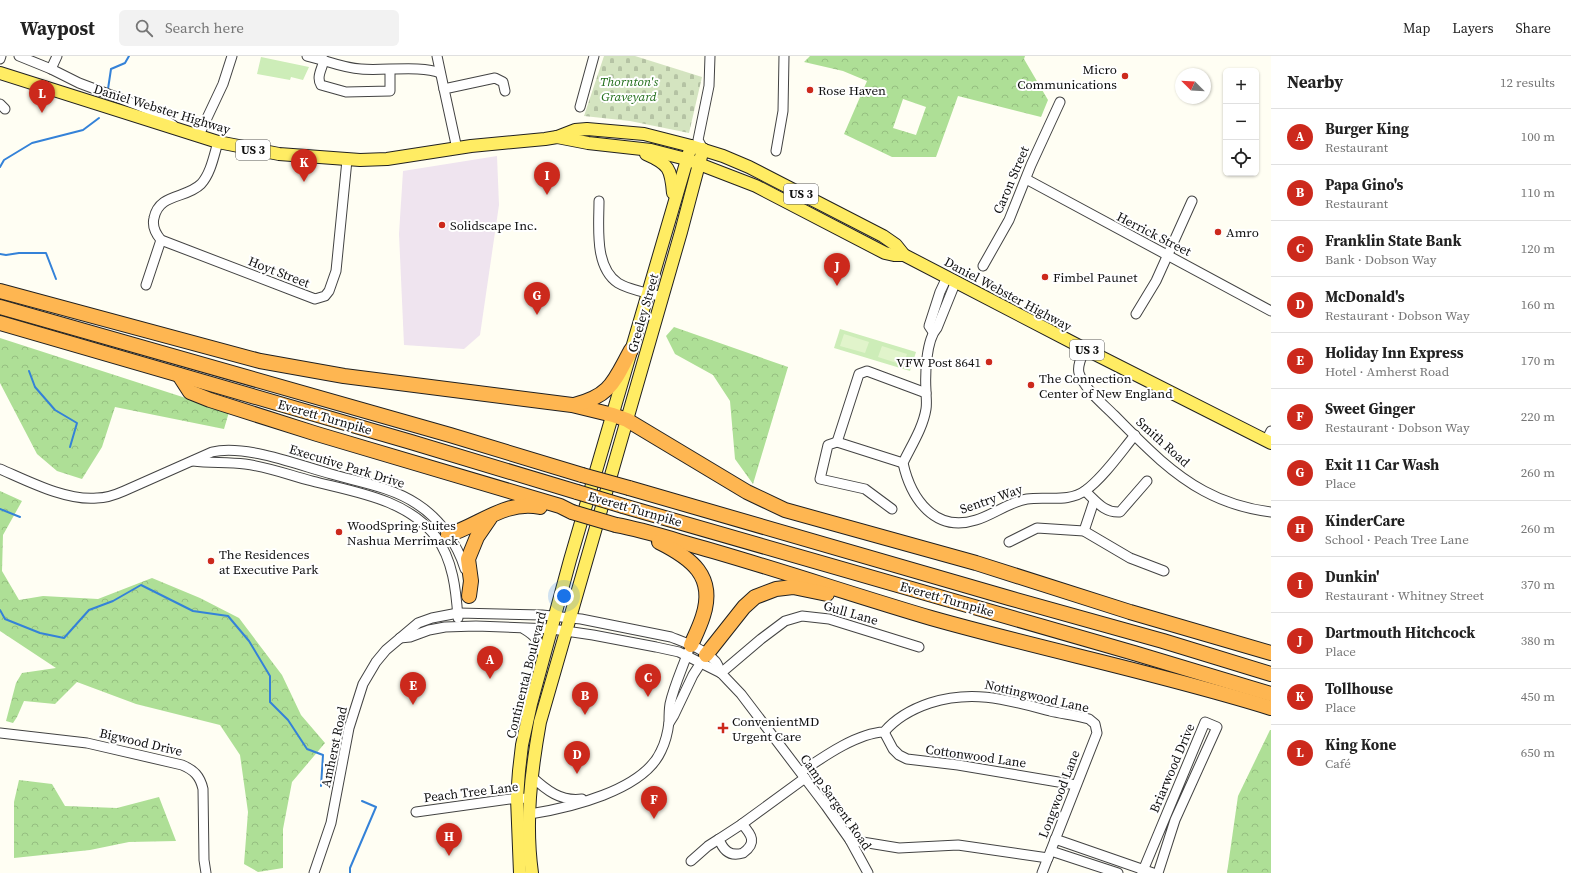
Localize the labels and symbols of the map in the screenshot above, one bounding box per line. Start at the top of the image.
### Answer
place label: Micro Communications [1017,61,1117,93]
north arrow [1175,68,1211,104]
marker: Micro Communications [1120,71,1130,81]
park label: Thornton's Graveyard [600,73,658,105]
pin: L [29,80,55,113]
street label: Daniel Webster Highway [92,80,233,138]
place label: Rose Haven [818,82,886,99]
marker: Rose Haven [805,85,815,95]
road number: US 3 [236,140,270,160]
street label: Caron Street [989,143,1033,216]
pin: K [291,149,317,182]
pin: I [534,162,560,195]
road number: US 3 [784,184,818,204]
street label: Herrick Street [1114,208,1195,260]
place label: Solidscape Inc. [450,217,537,234]
marker: Solidscape Inc. [437,220,447,230]
place label: Amro [1226,224,1259,241]
marker: Amro [1213,227,1223,237]
street label: Hoyt Street [246,252,313,292]
pin: J [824,253,850,286]
street label: Daniel Webster Highway [941,253,1075,335]
place label: Fimbel Paunet [1053,269,1138,286]
street label: Greeley Street [624,271,663,354]
marker: Fimbel Paunet [1040,272,1050,282]
pin: G [524,282,550,315]
road number: US 3 [1070,340,1104,360]
place label: VFW Post 8641 [896,354,981,371]
marker: VFW Post 8641 [984,357,994,367]
place label: The Connection Center of New England [1039,370,1173,402]
marker: The Connection Center of New England [1026,380,1036,390]
street label: Everett Turnpike [276,395,374,439]
street label: Smith Road [1132,413,1194,471]
street label: Executive Park Drive [287,440,407,492]
street label: Sentry Way [958,480,1025,518]
street label: Everett Turnpike [586,487,684,531]
place label: WoodSpring Suites Nashua Merrimack [347,517,459,549]
marker: WoodSpring Suites Nashua Merrimack [334,527,344,537]
place label: The Residences at Executive Park [219,546,319,578]
marker: The Residences at Executive Park [206,556,216,566]
street label: Everett Turnpike [898,577,996,621]
your location [554,586,574,606]
street label: Gull Lane [822,597,881,629]
street label: Continental Boulevard [502,609,550,740]
pin: A [477,646,503,679]
pin: C [635,664,661,697]
pin: E [400,672,426,705]
street label: Nottingwood Lane [983,676,1091,716]
pin: B [572,682,598,715]
street label: Amherst Road [317,704,351,789]
place label: ConvenientMD Urgent Care [732,713,819,745]
street label: Briarwood Drive [1146,720,1199,815]
marker: ConvenientMD Urgent Care [717,722,729,734]
street label: Bigwood Drive [98,724,184,760]
pin: D [564,741,590,774]
street label: Cottonwood Lane [925,741,1028,772]
street label: Longwood Lane [1034,747,1084,840]
street label: Camp Sargent Road [797,751,876,854]
street label: Peach Tree Lane [423,778,520,806]
pin: F [641,786,667,819]
pin: H [436,823,462,856]

